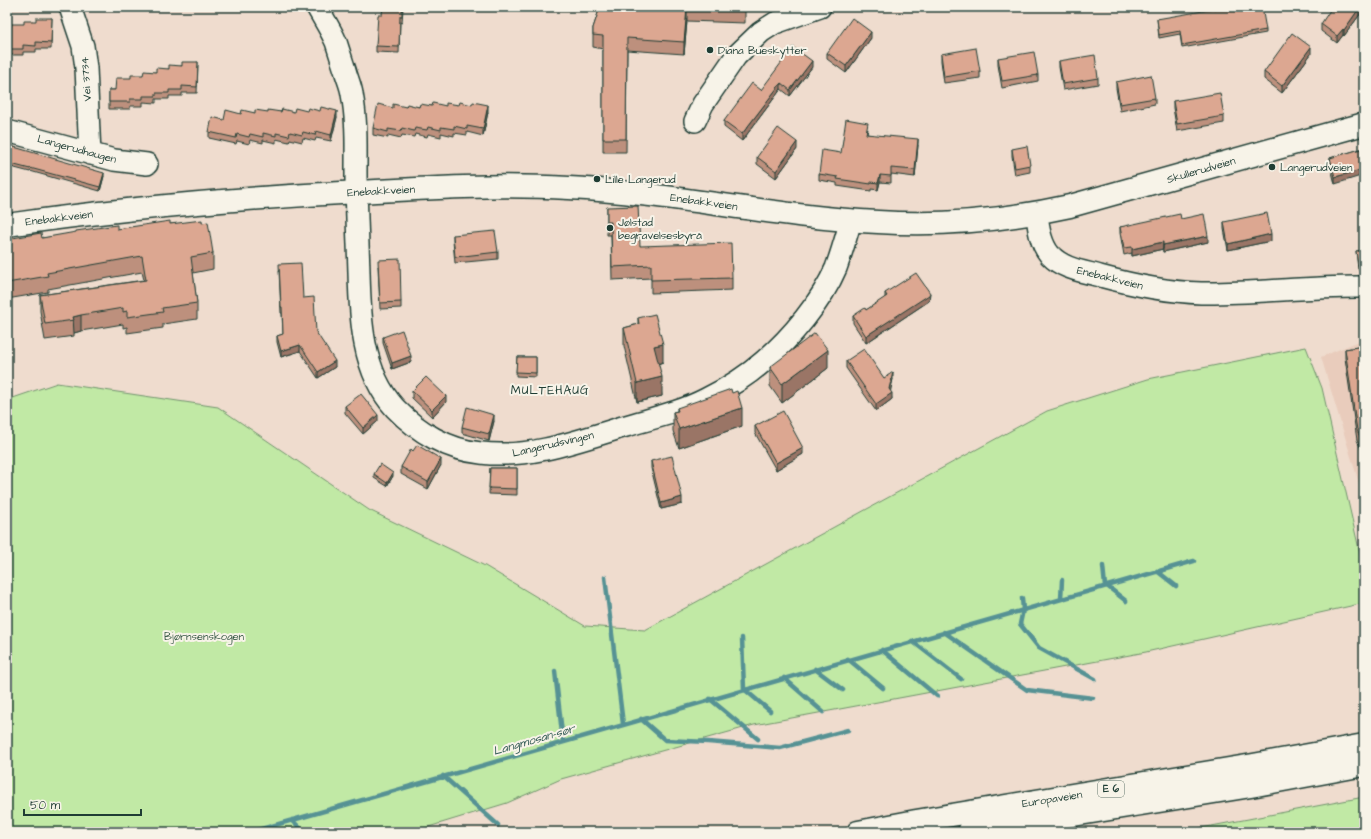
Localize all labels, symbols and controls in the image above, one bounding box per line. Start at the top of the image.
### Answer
place label: Diana Bueskytter [718,43,806,59]
marker: Diana Bueskytter [705,45,715,55]
street label: Vei 3734 [77,56,95,102]
street label: Langerudhaugen [35,131,119,168]
street label: Skullerudveien [1165,153,1238,187]
place label: Langerudveien [1280,160,1353,176]
marker: Langerudveien [1267,162,1277,172]
place label: Lille Langerud [605,172,676,188]
marker: Lille Langerud [592,174,602,184]
street label: Enebakkveien [347,182,416,200]
street label: Enebakkveien [669,190,739,214]
street label: Enebakkveien [24,206,94,230]
place label: Jølstad begravelsesbyrå [618,215,702,244]
marker: Jølstad begravelsesbyrå [605,223,615,233]
street label: Enebakkveien [1075,262,1145,294]
district label: MULTEHAUG [511,382,589,399]
street label: Langerudsvingen [511,427,596,462]
park label: Bjørnsenskogen [164,629,245,645]
water label: Langmosan-sør [491,720,578,761]
road number: E 6 [1098,781,1124,797]
street label: Europaveien [1021,787,1084,811]
scale bar [24,791,141,817]
text: 50 m [30,797,61,814]

